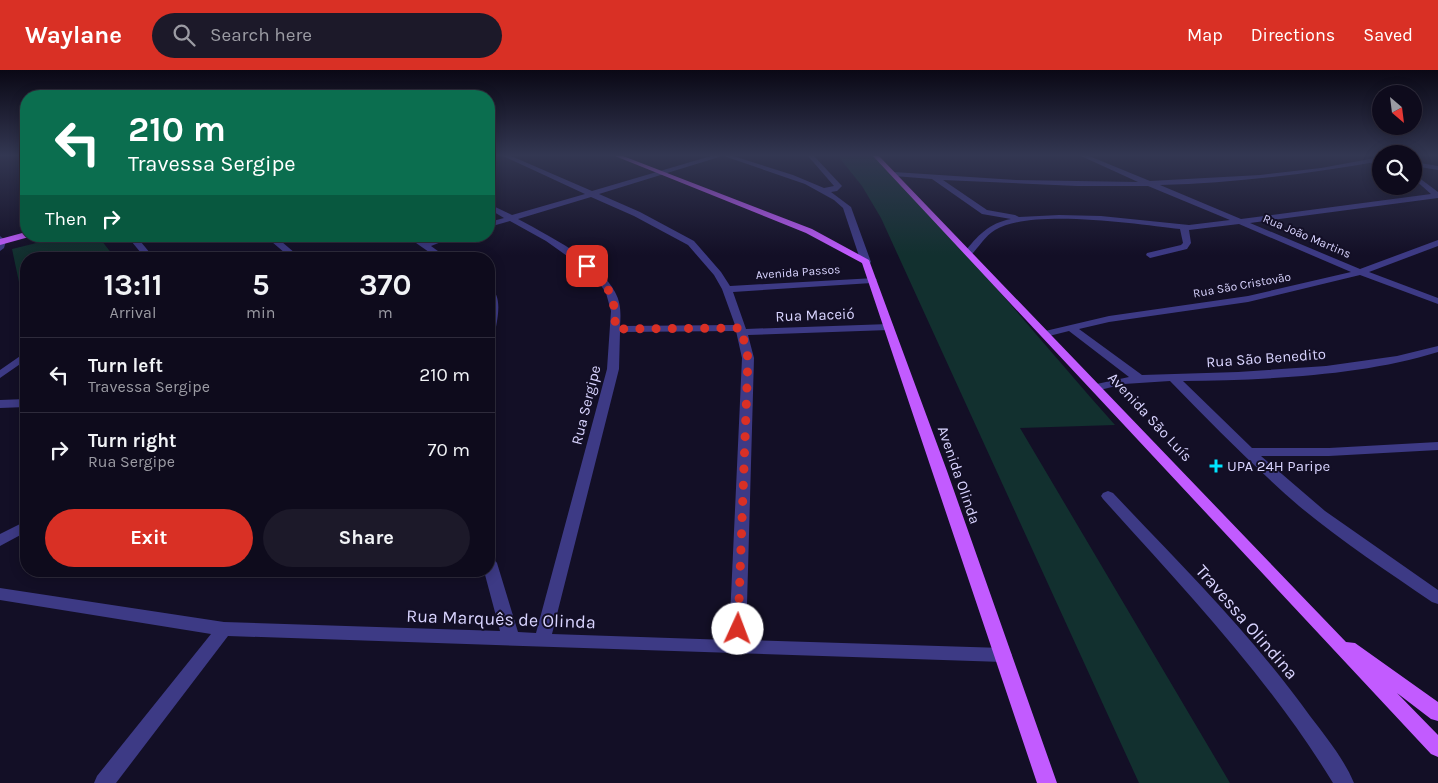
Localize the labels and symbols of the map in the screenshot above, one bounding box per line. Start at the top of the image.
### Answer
north arrow [1372,85,1422,135]
street label: Rua João Martins [1261,211,1353,261]
pin [566,245,608,287]
street label: Avenida Passos [755,262,841,282]
street label: Rua São Cristovão [1192,269,1292,301]
street label: Rua Maceió [775,305,855,325]
street label: Rua São Benedito [1205,345,1327,371]
street label: Rua Sergipe [567,363,605,447]
street label: Avenida São Luís [1104,369,1196,465]
street label: Avenida Olinda [934,424,984,526]
place label: UPA 24H Paripe [1227,457,1330,475]
marker: UPA 24H Paripe [1209,459,1223,473]
street label: Travessa Olindina [1191,560,1303,684]
position arrow [711,602,763,654]
street label: Rua Marquês de Olinda [406,605,596,633]

